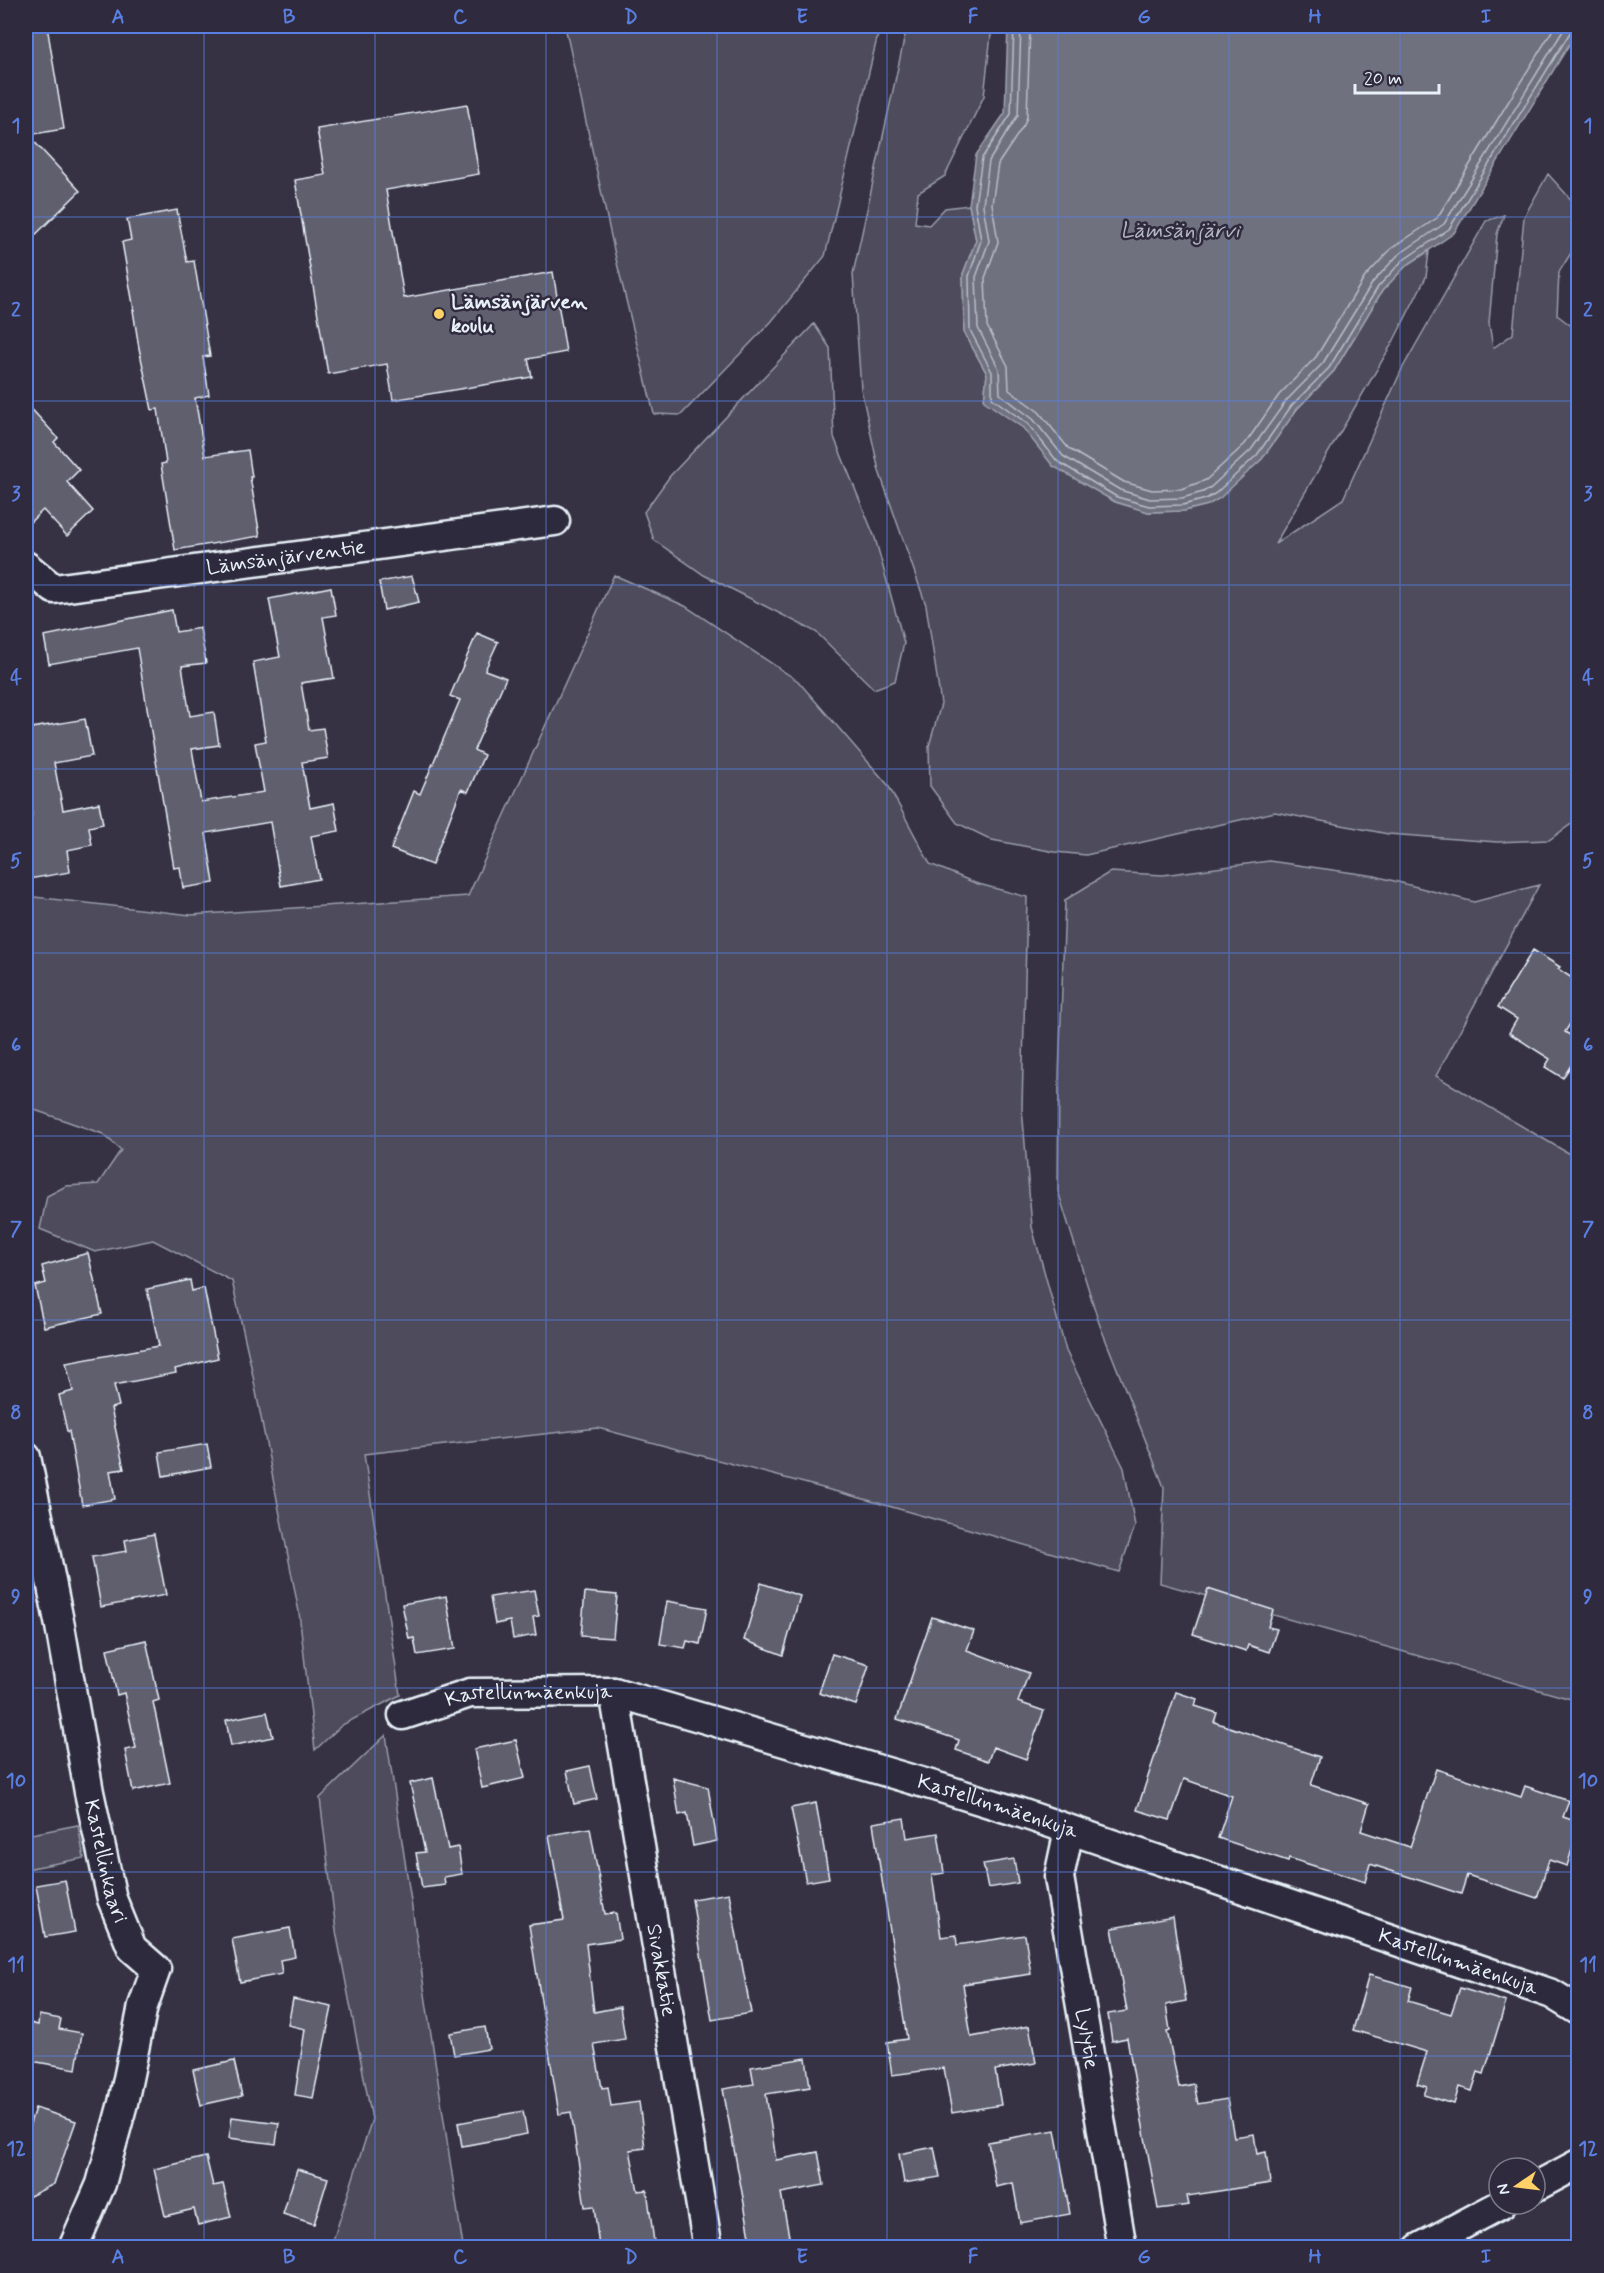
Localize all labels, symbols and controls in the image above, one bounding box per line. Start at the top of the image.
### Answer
text: A [111,4,125,31]
text: B [283,4,296,31]
text: C [453,4,468,31]
text: D [624,4,638,31]
text: E [796,4,808,31]
text: F [968,4,979,31]
text: G [1137,4,1151,31]
text: H [1308,4,1322,31]
text: I [1481,4,1491,31]
scale bar [1355,57,1439,95]
text: 20 m [1364,67,1402,91]
text: 1 [12,113,20,140]
text: 1 [1584,113,1592,140]
water label: Lämsänjärvi [1120,217,1242,245]
place label: Lämsänjärven koulu [451,288,588,340]
text: 2 [11,297,21,324]
text: 2 [1583,297,1593,324]
marker: Lämsänjärven koulu [432,307,446,321]
text: 3 [11,481,21,508]
text: 3 [1583,481,1593,508]
street label: Lämsänjärventie [205,533,367,582]
text: 4 [10,665,22,692]
text: 4 [1582,665,1594,692]
text: 5 [10,848,22,875]
text: 5 [1582,848,1594,875]
text: 6 [11,1032,21,1059]
text: 6 [1583,1032,1593,1059]
text: 7 [10,1216,22,1243]
text: 7 [1582,1216,1594,1243]
text: 8 [10,1400,22,1427]
text: 8 [1582,1400,1594,1427]
text: 9 [11,1584,21,1611]
text: 9 [1583,1584,1593,1611]
street label: Kastellinmäenkuja [442,1678,613,1714]
text: 10 [6,1768,26,1795]
street label: Kastellinmäenkuja [914,1768,1082,1846]
text: 10 [1578,1768,1598,1795]
street label: Kastellinkaari [77,1797,134,1927]
street label: Sivakkatie [639,1922,683,2019]
street label: Kastellinmäenkuja [1374,1922,1542,2002]
text: 11 [7,1952,25,1979]
text: 11 [1579,1952,1597,1979]
street label: Lylytie [1068,2006,1105,2071]
text: 12 [6,2136,26,2163]
text: 12 [1578,2136,1598,2163]
north arrow [1487,2156,1547,2216]
text: N [1492,2182,1515,2197]
text: A [111,2244,125,2271]
text: B [283,2244,296,2271]
text: C [453,2244,468,2271]
text: D [624,2244,638,2271]
text: E [796,2244,808,2271]
text: F [968,2244,979,2271]
text: G [1137,2244,1151,2271]
text: H [1308,2244,1322,2271]
text: I [1481,2244,1491,2271]

